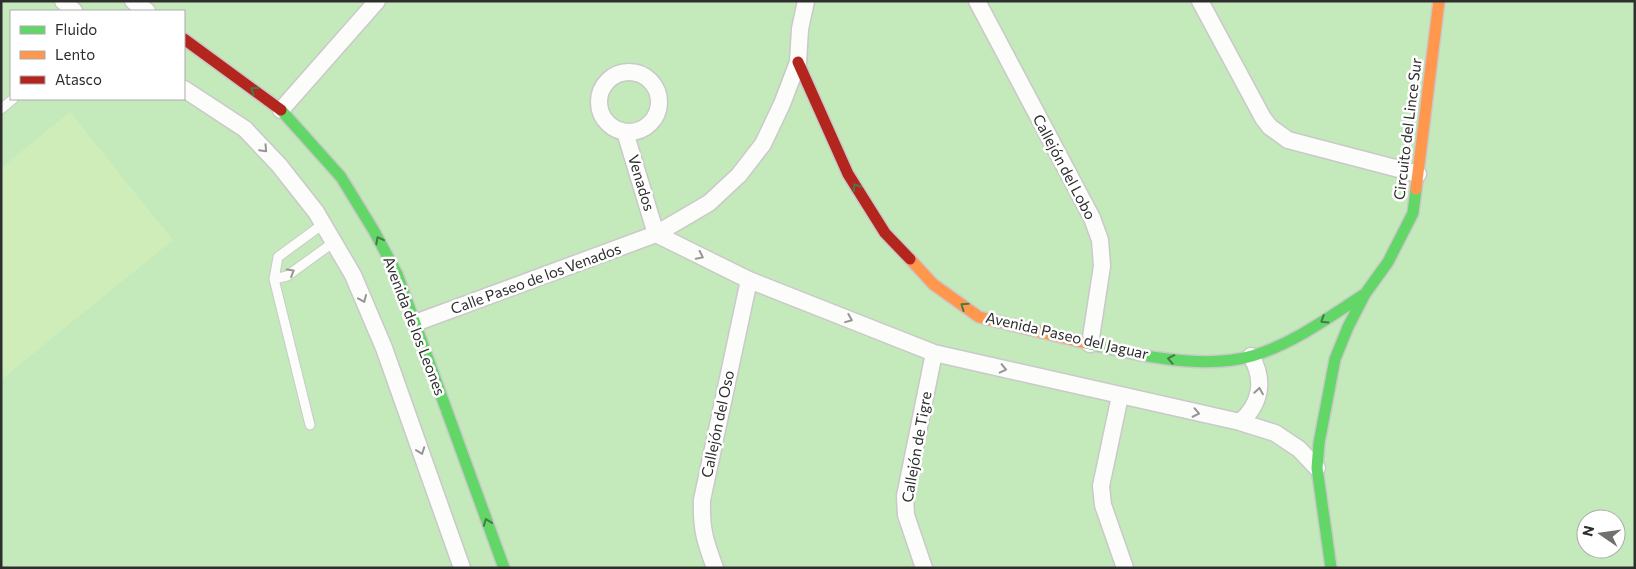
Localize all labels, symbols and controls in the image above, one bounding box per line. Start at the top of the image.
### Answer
legend [10,10,185,100]
text: Fluido [55,20,97,38]
text: Lento [55,45,95,63]
street label: Circuito del Lince Sur [1389,57,1425,201]
text: Atasco [55,70,102,88]
one-way arrow [250,87,260,96]
street label: Callejón del Lobo [1030,111,1100,222]
one-way arrow [258,144,267,153]
street label: Venados [625,152,659,213]
one-way arrow [853,183,862,192]
one-way arrow [375,236,385,245]
street label: Calle Paseo de los Venados [448,239,623,317]
one-way arrow [695,250,704,260]
street label: Avenida de los Leones [380,254,450,398]
one-way arrow [285,269,294,279]
one-way arrow [357,294,368,303]
one-way arrow [960,303,970,312]
street label: Avenida Paseo del Jaguar [984,308,1150,363]
one-way arrow [844,313,853,324]
one-way arrow [1321,314,1330,323]
one-way arrow [1166,355,1175,365]
one-way arrow [999,363,1008,374]
street label: Callejón del Oso [697,368,737,479]
one-way arrow [1253,387,1263,396]
street label: Callejón de Tigre [897,390,935,504]
one-way arrow [1192,407,1201,418]
one-way arrow [415,446,425,454]
north arrow [1576,509,1626,559]
one-way arrow [483,518,493,527]
text: N [1578,524,1597,538]

